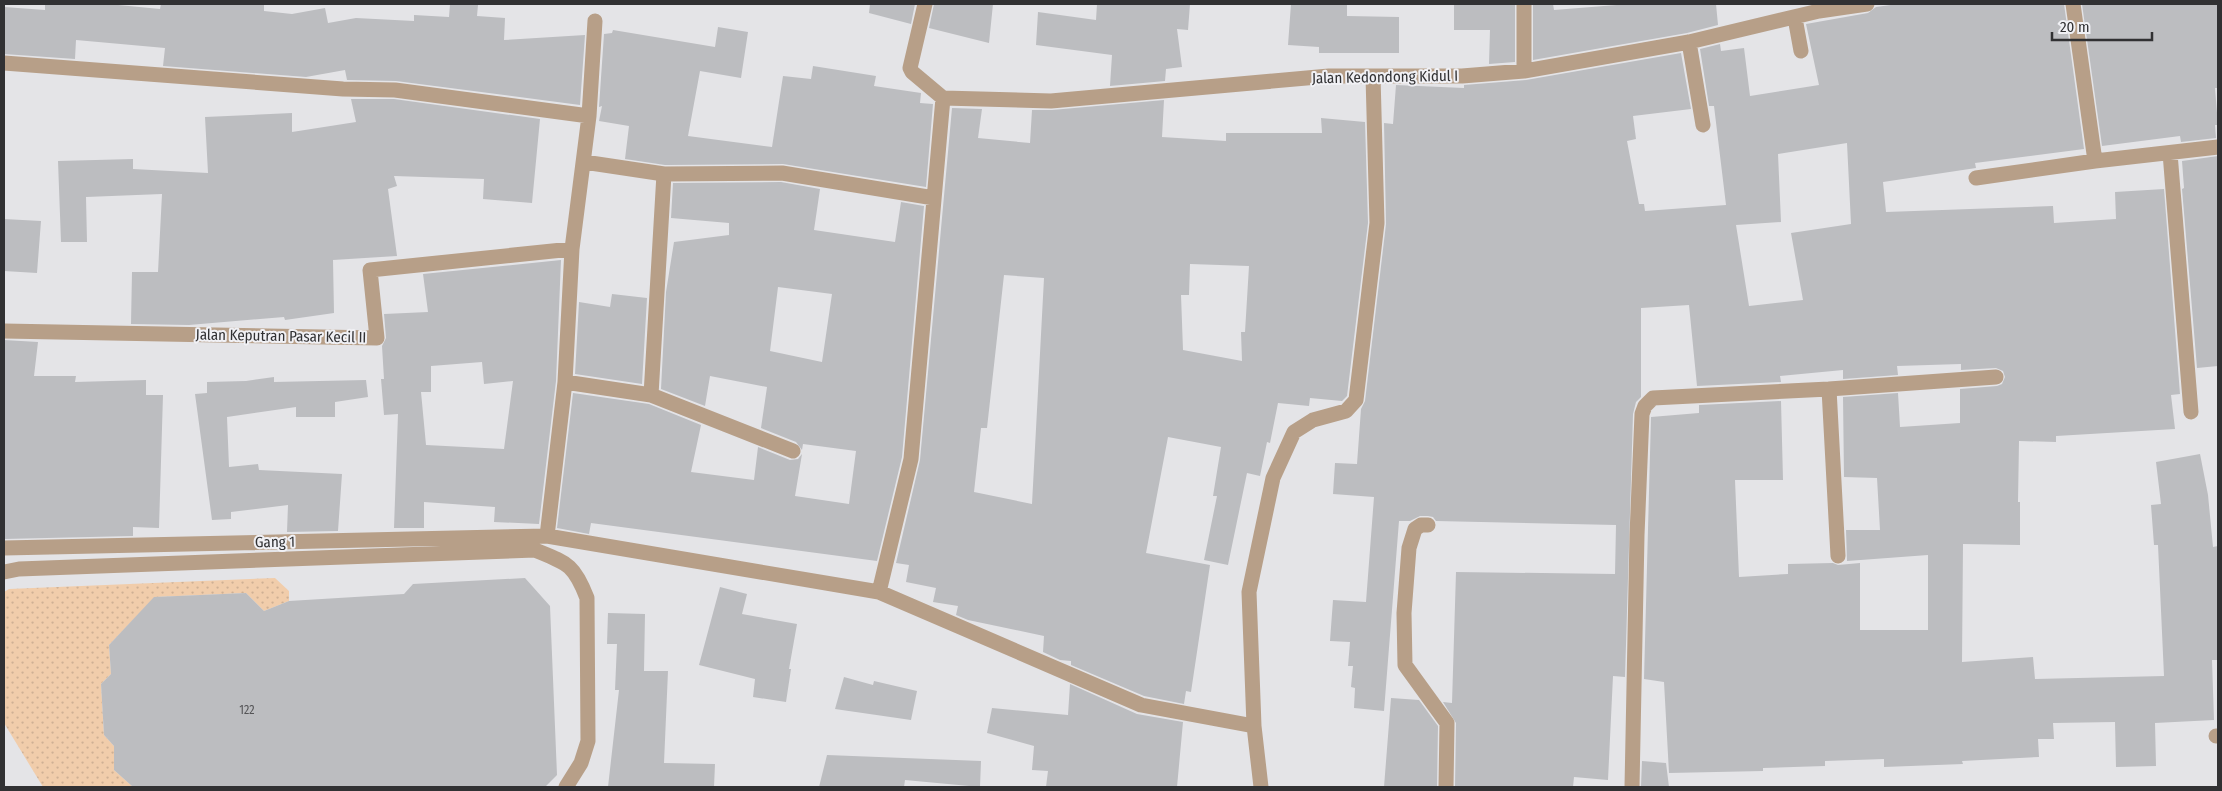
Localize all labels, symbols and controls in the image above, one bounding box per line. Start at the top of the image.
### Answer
scale bar [2052,10,2152,42]
text: 20 m [2060,18,2090,36]
street label: Jalan Kedondong Kidul I [1312,67,1458,87]
street label: Jalan Keputran Pasar Kecil II [195,326,367,346]
street label: Gang 1 [255,533,295,551]
house number: 122 [239,703,255,717]

